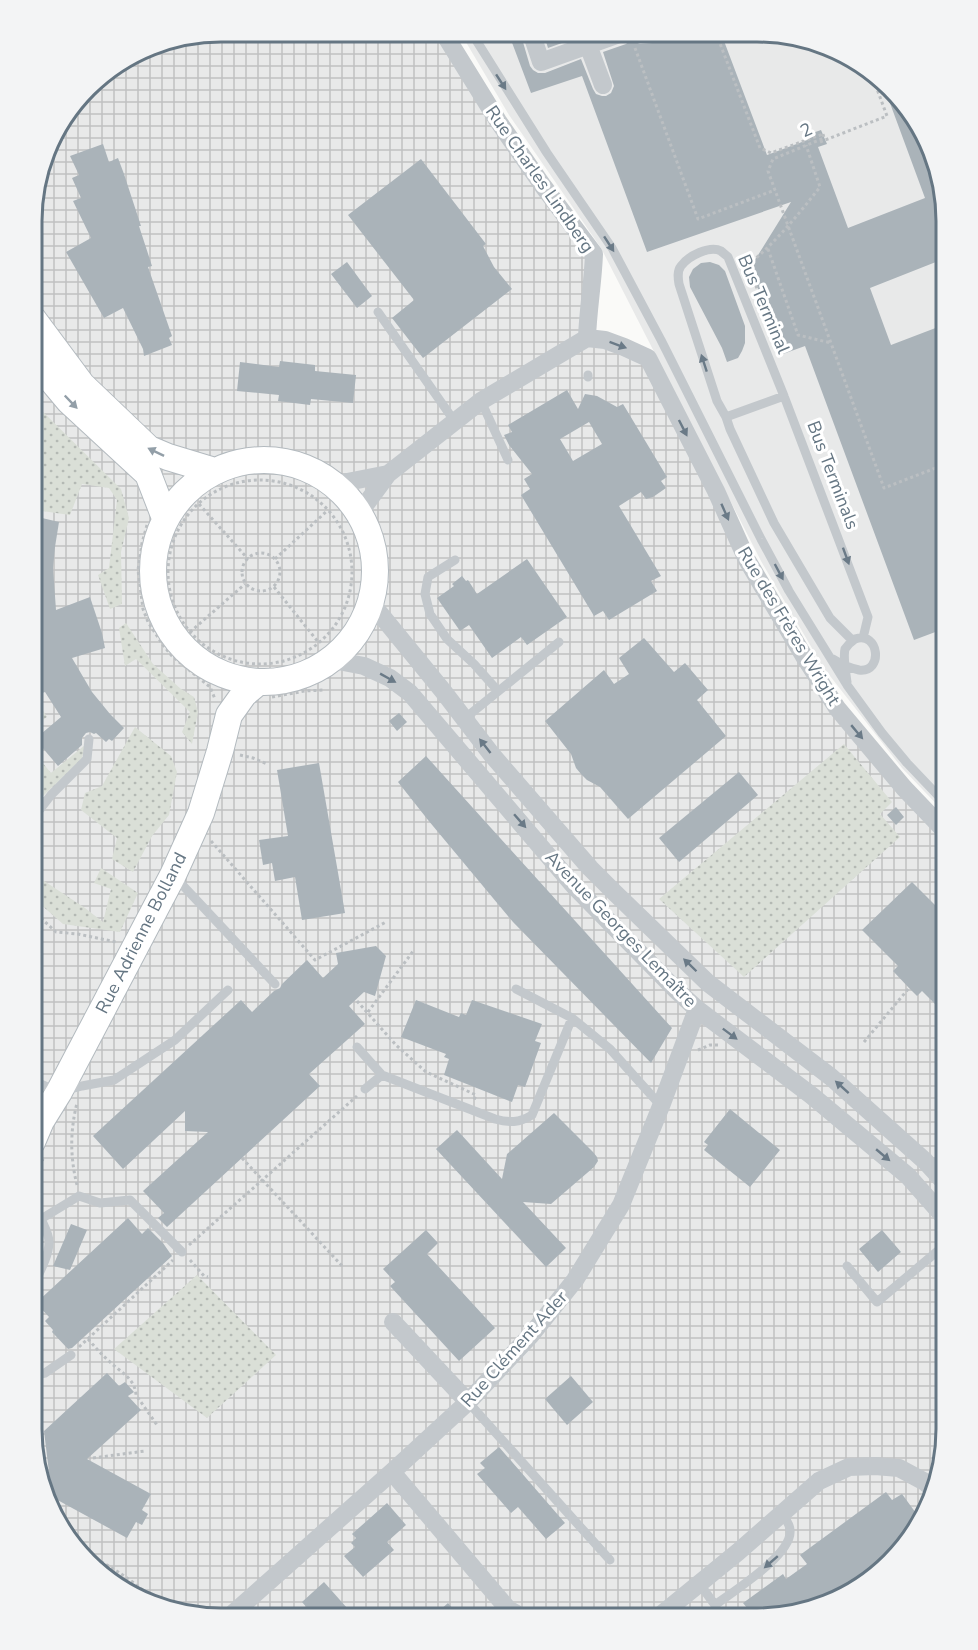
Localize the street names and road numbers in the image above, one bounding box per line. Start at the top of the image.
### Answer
street label: Rue Charles Lindberg [480,101,600,257]
street label: 2 [796,117,816,143]
street label: Bus Terminal [732,251,796,358]
street label: Bus Terminals [801,417,865,533]
street label: Rue des Frères Wright [732,542,846,710]
street label: Avenue Georges Lemaître [540,846,702,1012]
street label: Rue Adrienne Bolland [90,848,192,1018]
street label: Rue Clément Ader [455,1285,573,1412]

